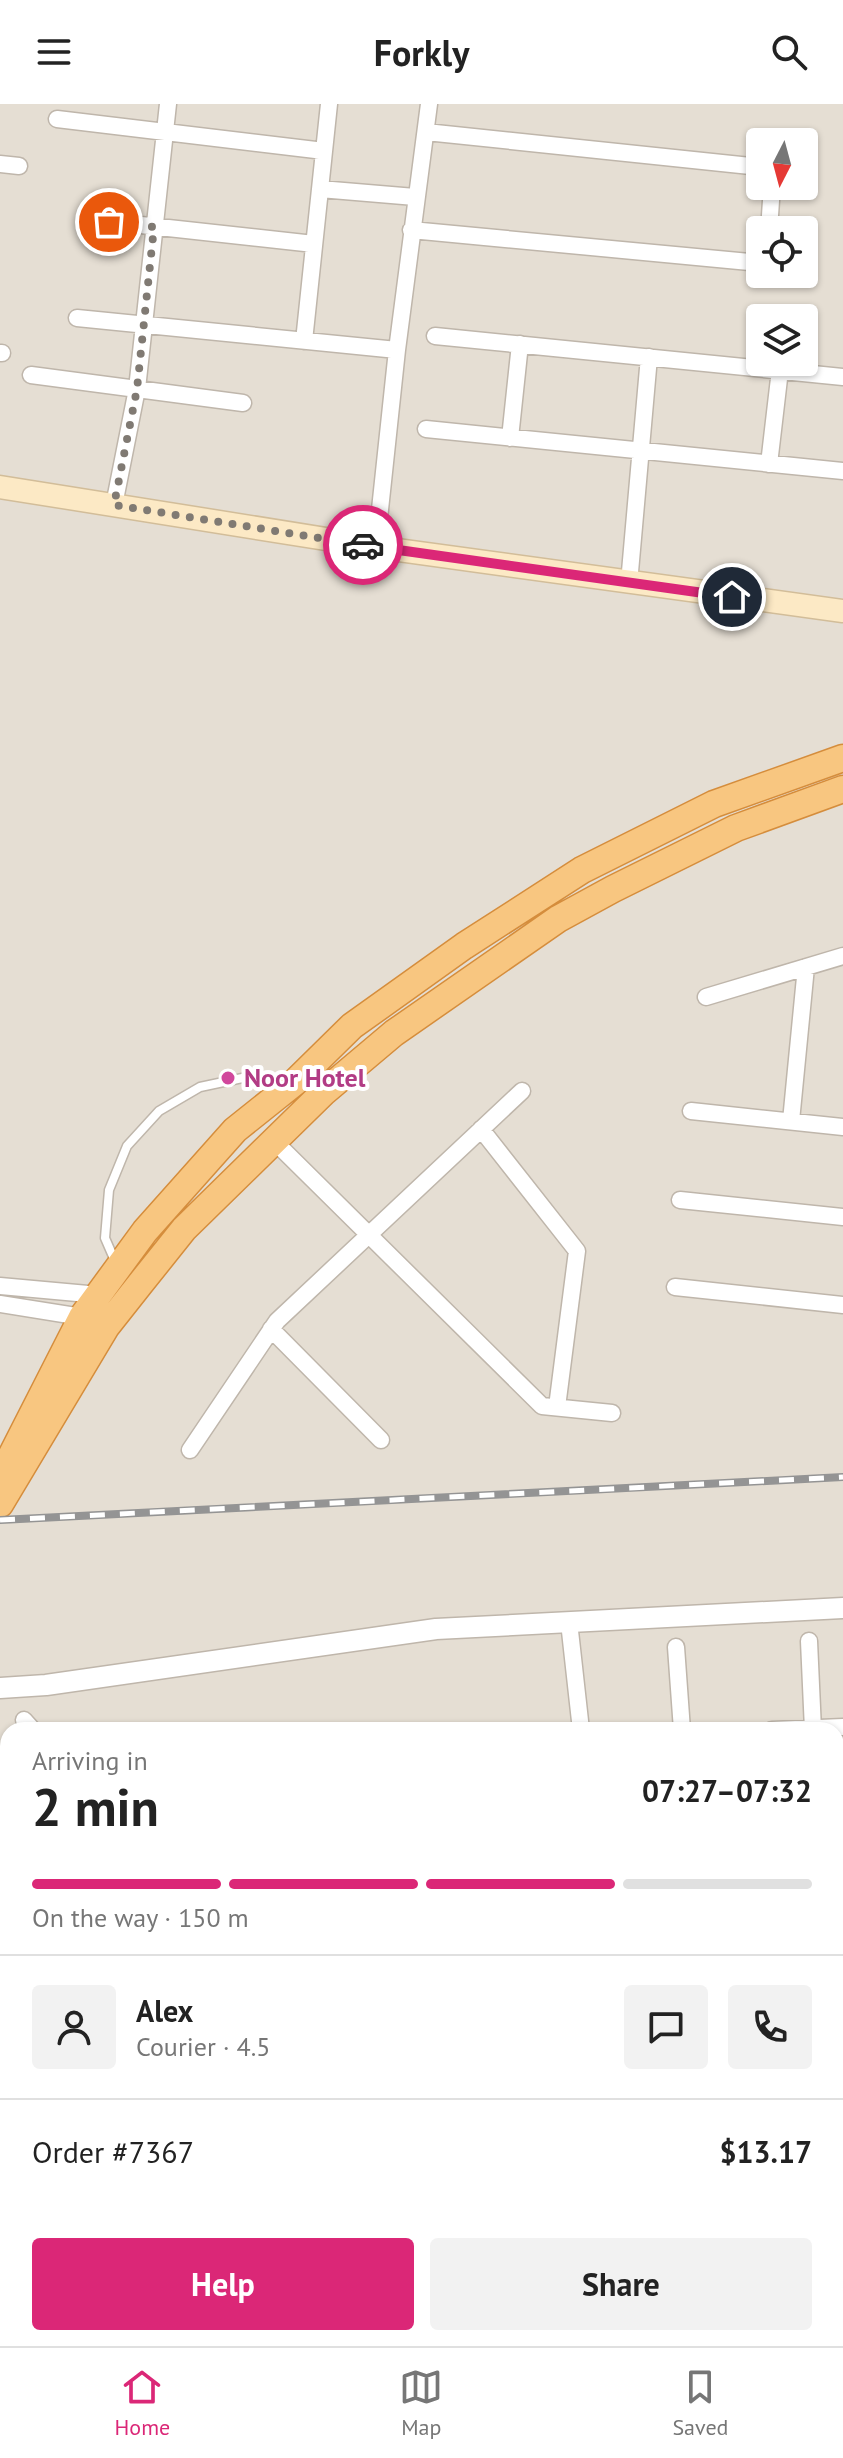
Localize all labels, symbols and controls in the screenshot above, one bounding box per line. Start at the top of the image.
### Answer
text: Forkly [374,29,469,76]
icon: menu [32,30,76,74]
icon: search [767,30,811,74]
north arrow [746,128,818,200]
map controls [746,128,818,376]
pin [75,188,143,256]
icon: bag [87,200,131,244]
button: locate [746,216,818,288]
button: layers [746,304,818,376]
courier [323,505,403,585]
icon: car [341,523,385,567]
pin [698,563,766,631]
icon: home [710,575,754,619]
place label: Noor Hotel [244,1061,366,1094]
marker: Noor Hotel [219,1069,237,1087]
text: Arriving in [32,1744,148,1777]
text: 07:27–07:32 [642,1771,812,1810]
text: 2 min [32,1773,159,1840]
text: On the way · 150 m [32,1901,249,1934]
button: person [32,1985,116,2069]
button: chat [624,1985,708,2069]
button: phone [728,1985,812,2069]
text: Alex [136,1991,193,2030]
text: Courier · 4.5 [136,2030,270,2063]
text: Order #7367 [32,2132,194,2171]
text: $13.17 [720,2132,812,2171]
button: Help [32,2238,414,2330]
button: Share [430,2238,812,2330]
tab: Home [115,2365,170,2441]
tab: Map [399,2365,443,2441]
tab: Saved [672,2365,728,2441]

